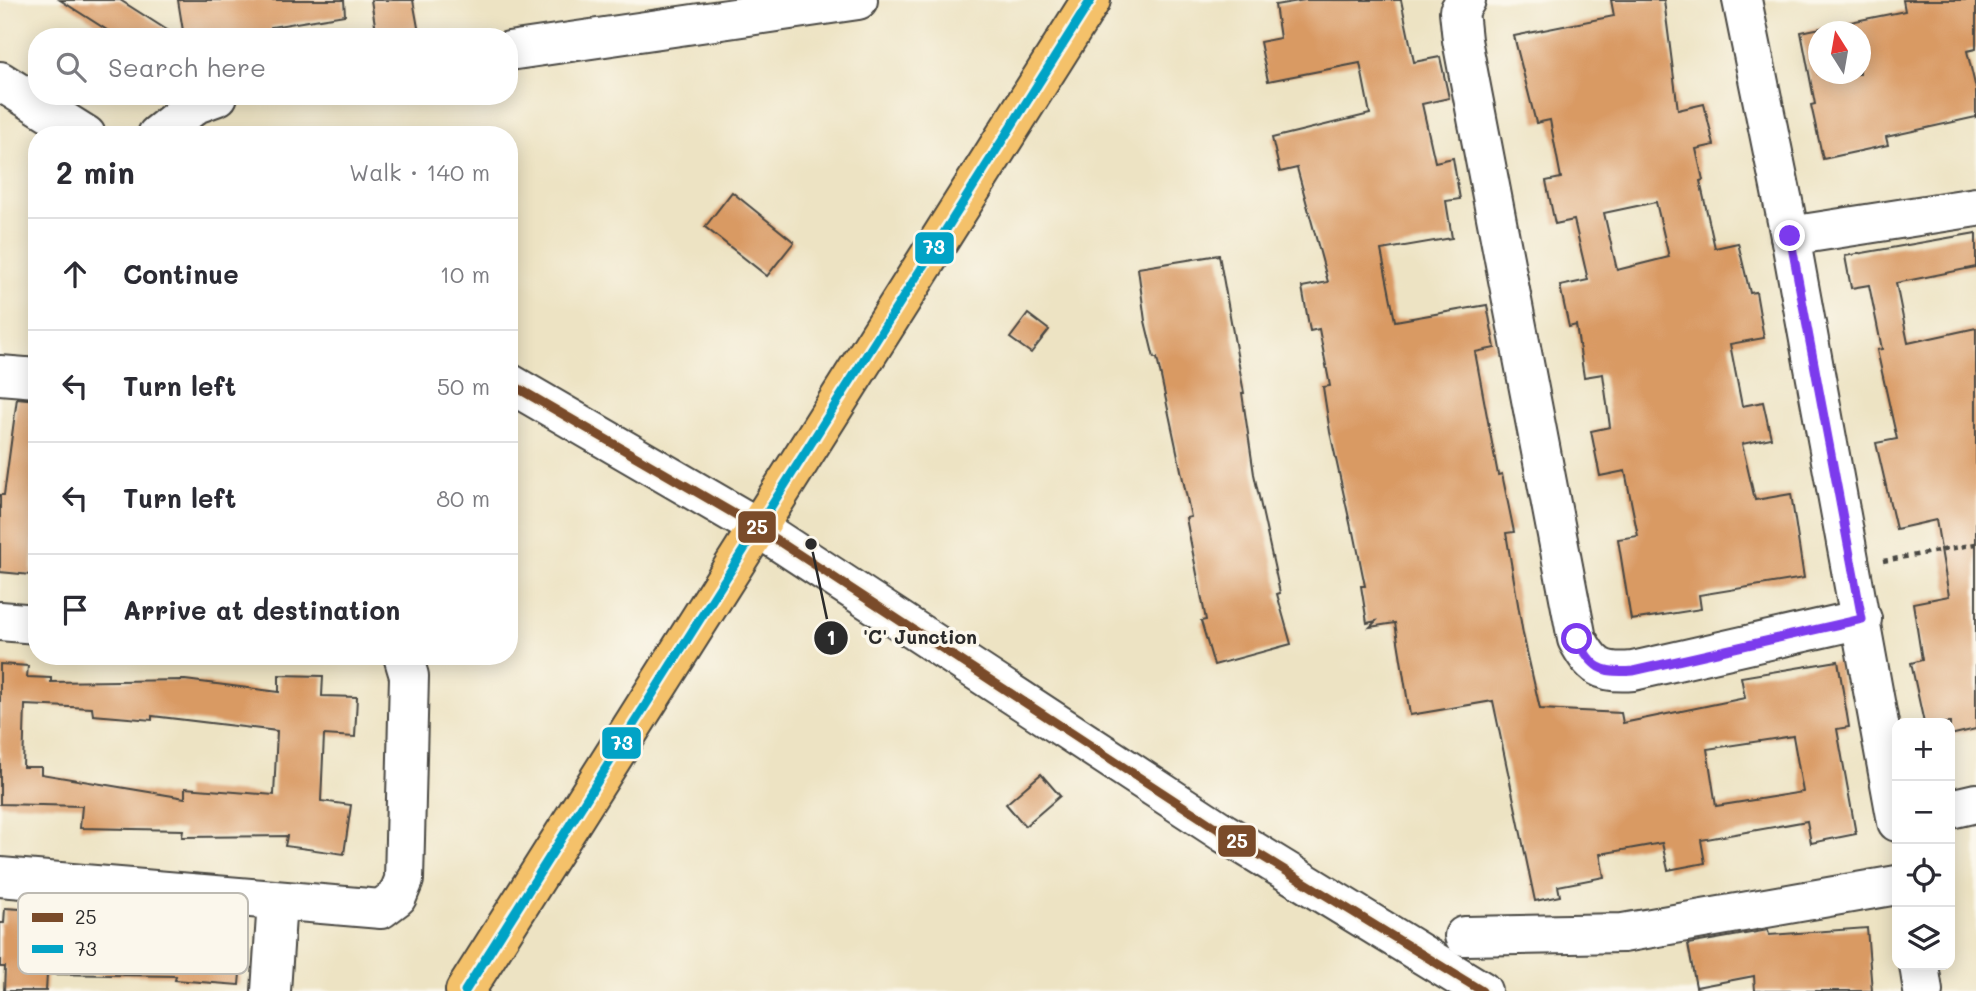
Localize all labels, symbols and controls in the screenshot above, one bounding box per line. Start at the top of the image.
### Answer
north arrow [1808,21,1871,84]
search box [28,28,518,105]
icon: search [52,48,90,86]
text: Search here [108,50,266,84]
text: 2 min [56,152,135,192]
text: Walk · 140 m [349,157,490,187]
route end [1774,220,1805,251]
line badge: 73 [914,231,955,265]
text: 73 [923,234,945,259]
icon: ahead [56,255,94,293]
text: Continue [123,257,239,291]
text: 10 m [440,259,490,289]
icon: left [56,367,94,405]
text: Turn left [123,369,236,403]
text: 50 m [437,371,490,401]
icon: left [56,479,94,517]
text: Turn left [123,481,236,515]
text: 80 m [436,483,490,513]
line badge: 25 [737,510,777,544]
text: 25 [746,514,768,539]
icon: arrive [56,591,94,629]
text: Arrive at destination [123,593,400,627]
callout: 'C' Junction [814,618,991,658]
text: 1 [826,623,836,650]
route start [1561,623,1592,654]
text: 'C' Junction [863,624,977,649]
map controls [1892,718,1955,970]
button: + [1892,718,1955,781]
line badge: 73 [601,726,642,760]
text: 73 [611,730,633,755]
button: − [1892,781,1955,844]
line badge: 25 [1217,824,1257,858]
text: 25 [1226,828,1248,853]
button: locate [1892,844,1955,907]
legend [18,893,248,974]
text: 25 [75,904,97,929]
button: layers [1892,907,1955,970]
text: 73 [75,936,97,961]

